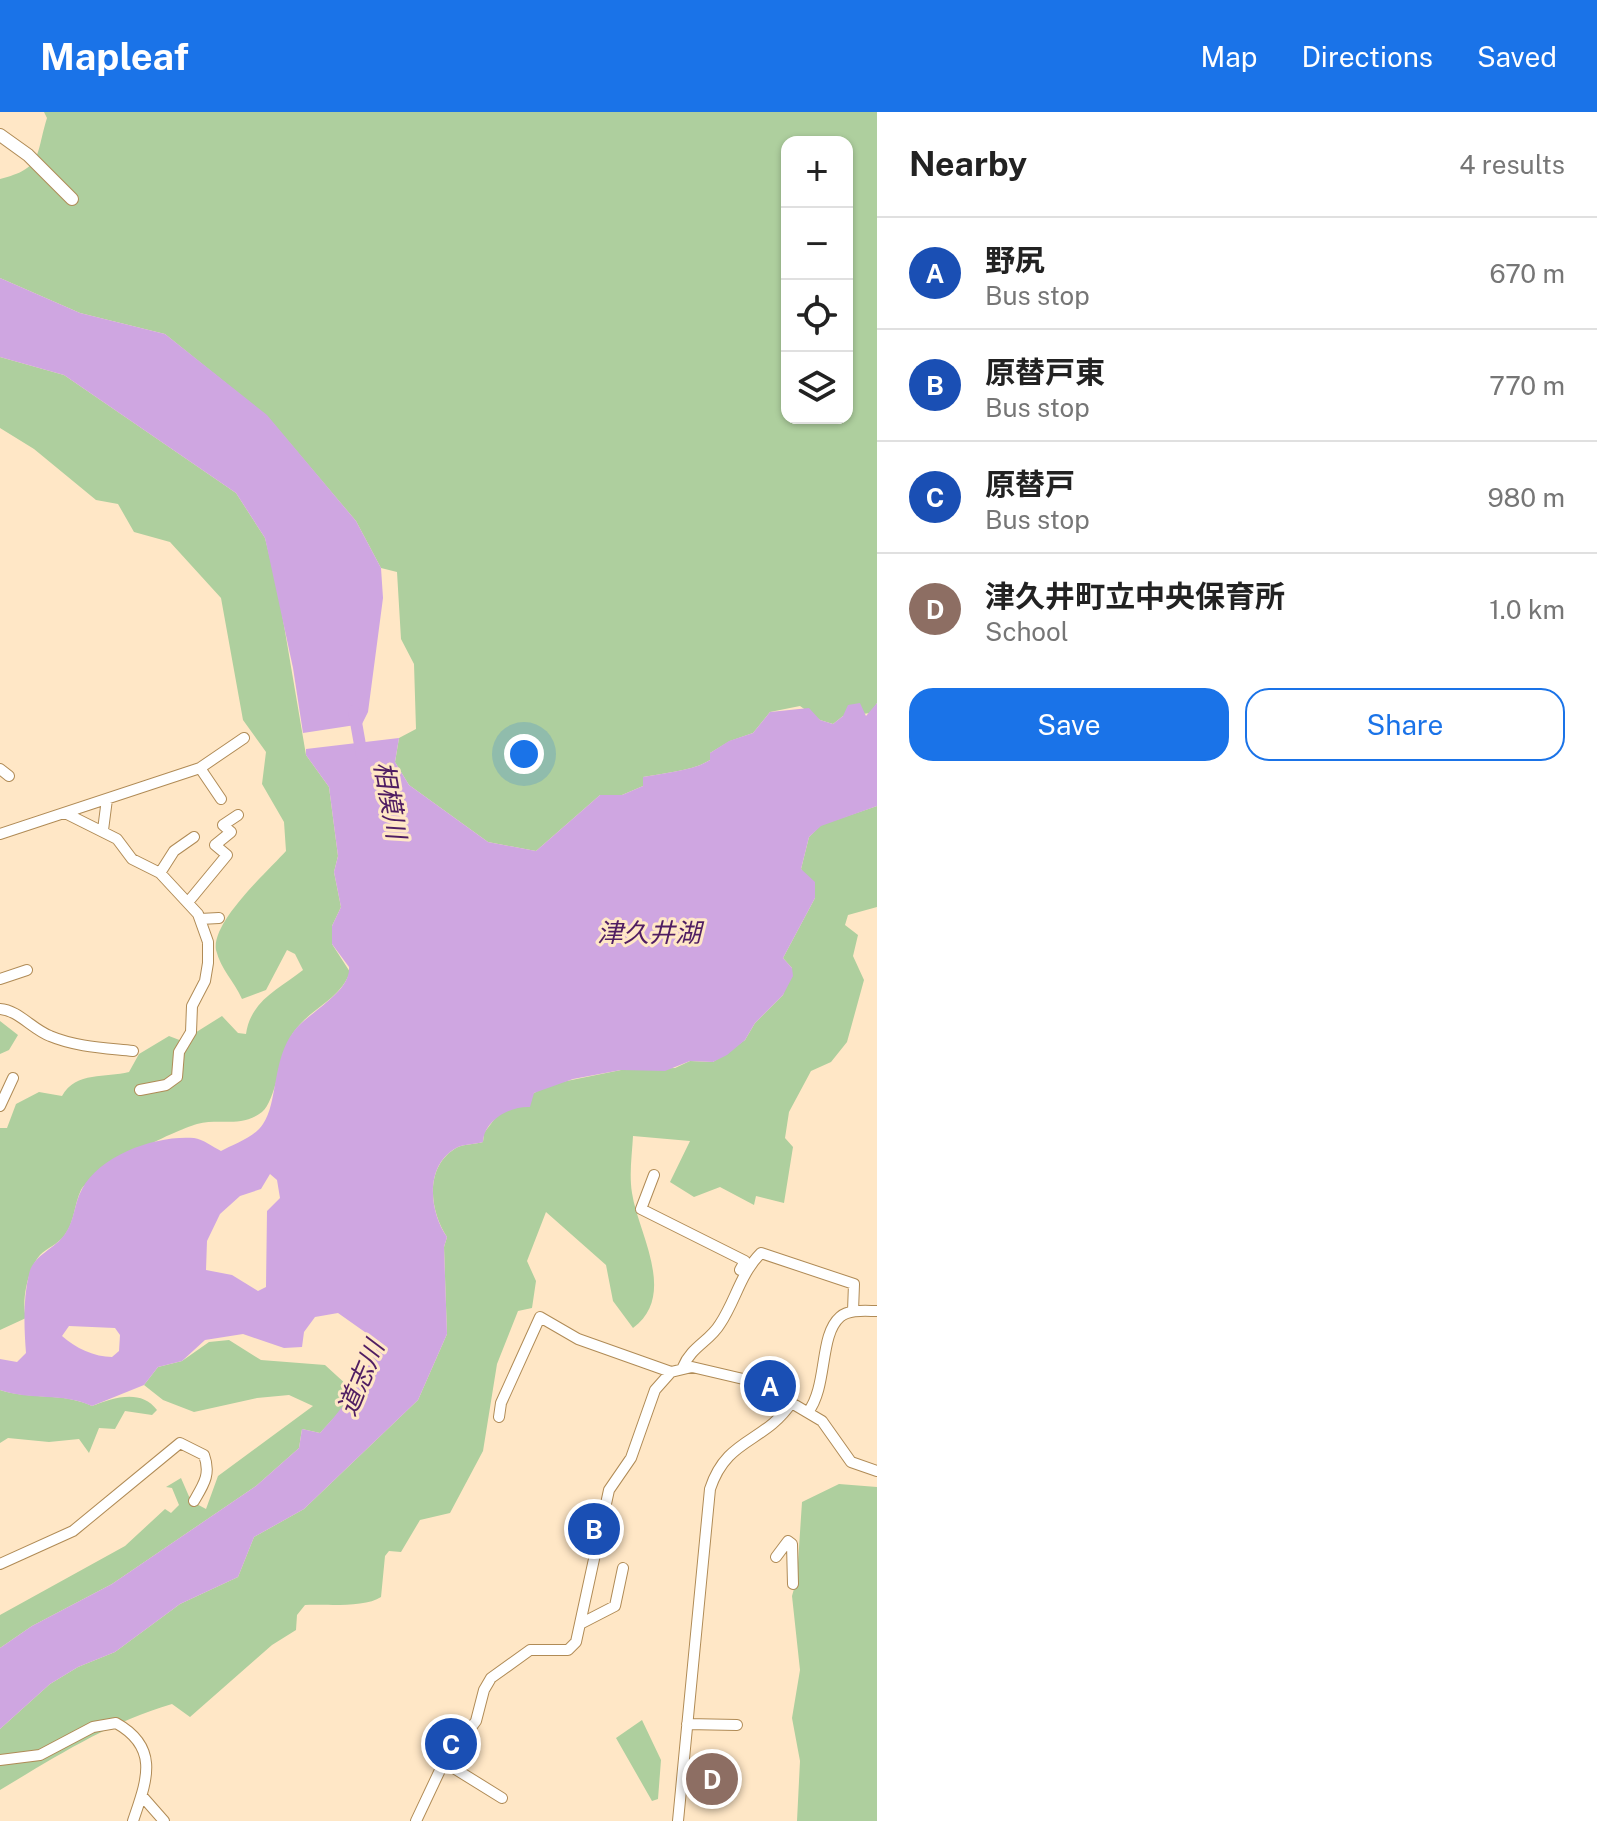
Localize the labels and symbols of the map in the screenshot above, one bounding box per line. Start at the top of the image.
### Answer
your location [504,734,544,774]
water label: 相模川 [368,759,413,844]
water label: 津久井湖 [597,917,705,948]
water label: 道志川 [331,1333,391,1420]
pin: A [744,1356,796,1416]
pin: B [568,1499,620,1559]
pin: C [425,1714,477,1774]
pin: D [686,1749,738,1809]

